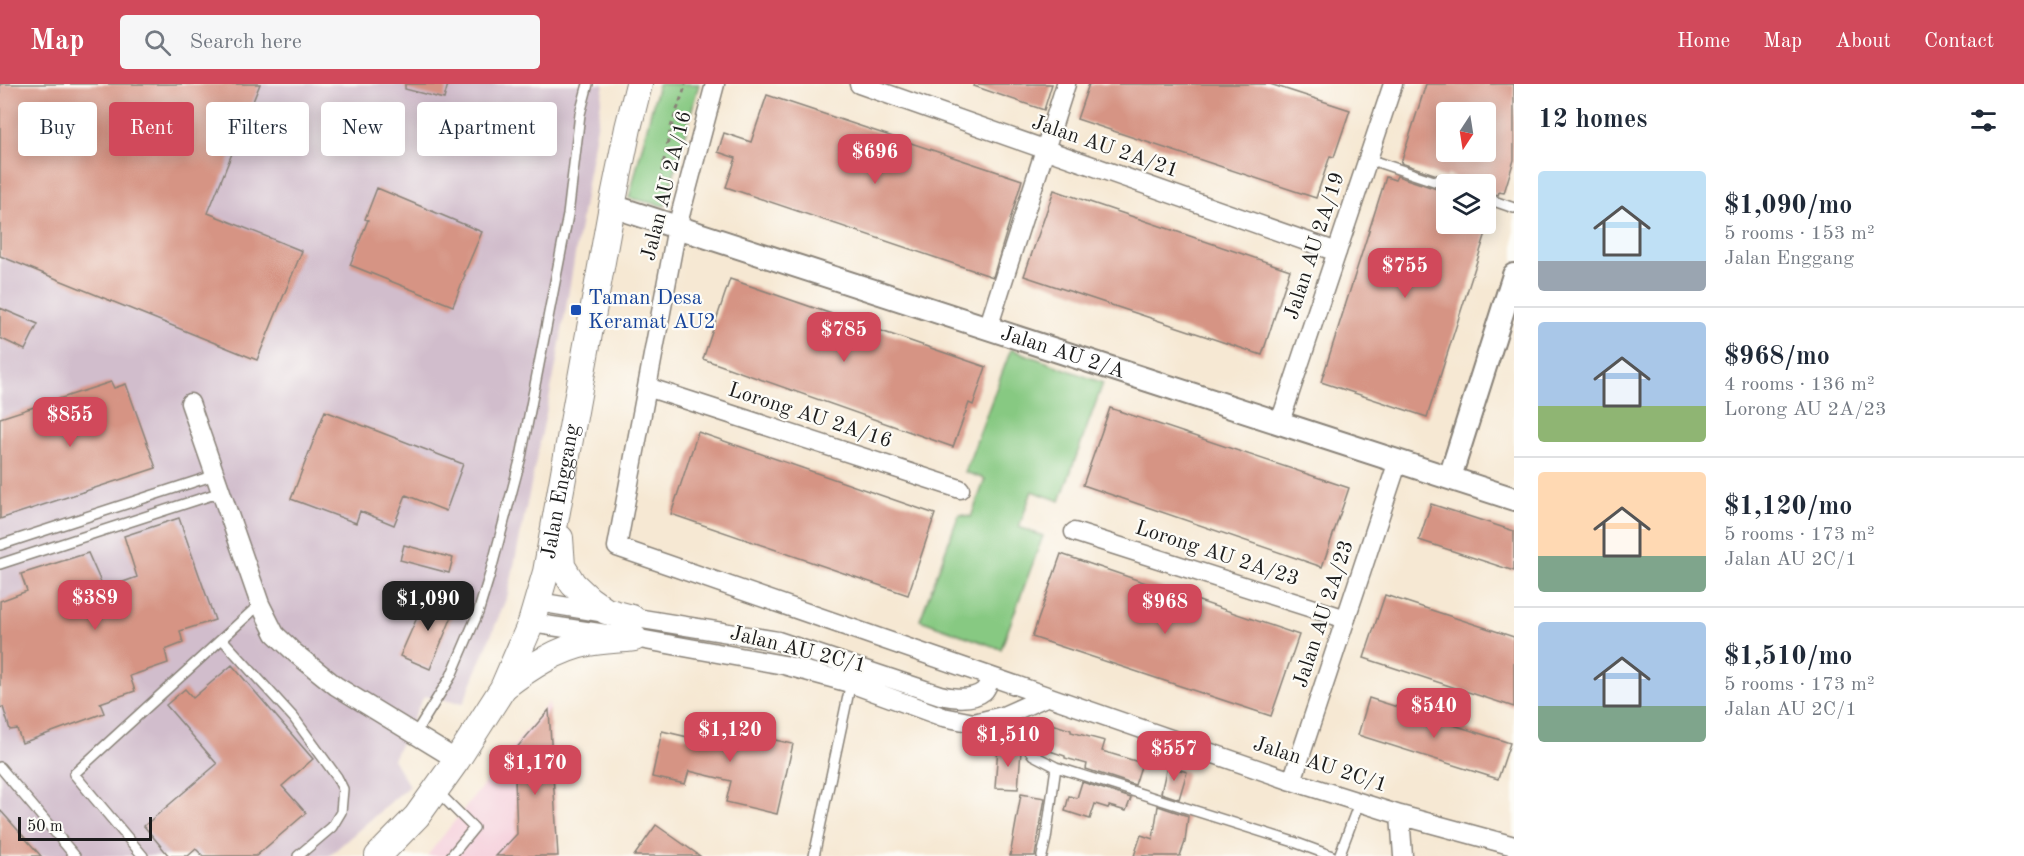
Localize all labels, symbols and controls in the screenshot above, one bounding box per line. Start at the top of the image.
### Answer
search box [120,15,540,69]
icon: search [141,26,174,59]
text: Map [30,28,84,56]
text: Search here [189,31,302,53]
text: Home [1677,31,1730,52]
text: Map [1763,31,1802,52]
text: About [1835,31,1891,52]
text: Contact [1924,31,1994,52]
chip: Buy [18,102,97,156]
chip: Rent [109,102,194,156]
chip: Filters [206,102,309,156]
chip: New [321,102,405,156]
chip: Apartment [417,102,557,156]
north arrow [1436,102,1496,162]
map controls [1436,102,1496,234]
icon: filters [1967,104,2000,137]
text: 12 homes [1538,107,1647,133]
street label: Jalan AU 2A/16 [638,109,696,263]
street label: Jalan AU 2A/21 [1029,112,1181,182]
pin: $696 [839,134,911,185]
text: $696 [852,143,898,163]
street label: Jalan AU 2A/19 [1281,170,1349,322]
button: layers [1436,174,1496,234]
text: $1,090/mo [1724,193,1852,219]
icon: home [1586,195,1658,267]
text: 5 rooms · 153 m² [1724,224,1874,244]
pin: $755 [1369,248,1441,299]
text: Jalan Enggang [1724,249,1854,269]
text: $755 [1382,257,1428,277]
place label: Taman Desa Keramat AU2 [588,288,716,333]
marker: Taman Desa Keramat AU2 [569,303,583,317]
pin: $785 [808,312,880,363]
text: $785 [821,321,867,341]
street label: Jalan AU 2/A [998,322,1128,382]
text: $968/mo [1724,344,1830,370]
icon: home [1586,346,1658,418]
text: 4 rooms · 136 m² [1724,375,1874,395]
street label: Lorong AU 2A/16 [726,380,894,452]
pin: $855 [34,397,106,448]
text: Lorong AU 2A/23 [1724,400,1887,420]
text: $855 [47,406,93,426]
street label: Jalan Enggang [538,422,583,560]
text: $1,120/mo [1724,494,1852,520]
icon: home [1586,496,1658,568]
street label: Lorong AU 2A/23 [1133,518,1301,590]
text: 5 rooms · 173 m² [1724,525,1874,545]
street label: Jalan AU 2A/23 [1290,538,1358,690]
text: Jalan AU 2C/1 [1724,550,1857,570]
pin: $389 [59,580,131,631]
pin: $1,090 [379,581,477,632]
pin: $968 [1129,584,1201,635]
text: $389 [72,589,118,609]
text: $1,090 [396,590,460,610]
text: $968 [1142,593,1188,613]
street label: Jalan AU 2C/1 [728,623,868,677]
text: $1,510/mo [1724,644,1852,670]
icon: home [1586,646,1658,718]
text: 5 rooms · 173 m² [1724,675,1874,695]
pin: $540 [1398,688,1470,739]
text: $540 [1411,697,1457,717]
text: Jalan AU 2C/1 [1724,700,1857,720]
pin: $1,120 [681,712,779,763]
pin: $1,510 [959,717,1057,768]
text: $1,120 [698,721,762,741]
text: $1,510 [976,726,1040,746]
pin: $557 [1138,731,1210,782]
street label: Jalan AU 2C/1 [1250,733,1390,797]
text: $557 [1151,740,1197,760]
pin: $1,170 [486,745,584,796]
text: $1,170 [503,754,567,774]
scale bar [18,814,152,842]
text: 50 m [27,819,63,835]

